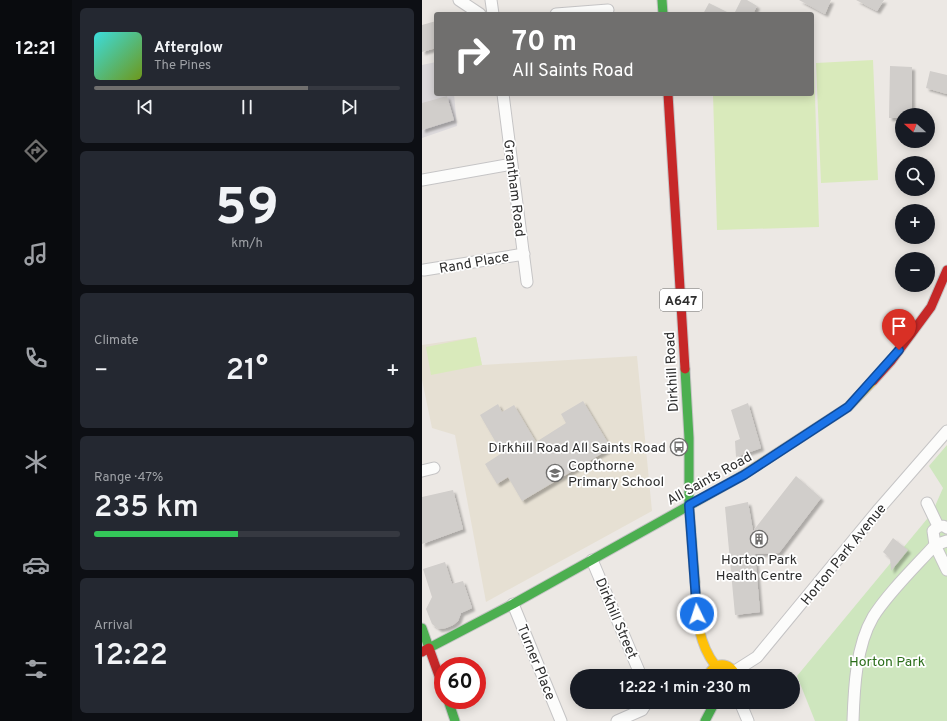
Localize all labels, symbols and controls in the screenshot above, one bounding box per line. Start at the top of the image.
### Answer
text: 70 m [512,25,577,61]
icon: right [446,28,498,80]
text: 12:21 [16,38,56,61]
text: Afterglow [154,39,223,58]
text: The Pines [154,58,211,74]
text: All Saints Road [512,60,634,83]
icon: previous [134,96,156,118]
icon: pause [236,96,258,118]
icon: next [338,96,360,118]
north arrow [895,108,935,148]
map controls [895,108,935,292]
icon: directions [22,137,50,165]
street label: Grantham Road [499,138,528,238]
button: search [895,156,935,196]
text: 59 [215,177,279,243]
button: + [895,204,935,244]
text: km/h [231,236,263,252]
icon: music [22,240,50,268]
street label: Rand Place [438,249,511,278]
button: − [895,252,935,292]
road number: A647 [660,289,702,311]
pin [882,309,916,350]
icon: arrive [888,315,910,337]
street label: Dirkhill Road [662,331,683,413]
text: Climate [94,333,139,349]
icon: phone [22,344,50,372]
text: 21° [226,353,268,390]
text: − [94,358,108,385]
text: + [386,358,400,385]
bus stop icon: Dirkhill Road All Saints Road [669,437,689,457]
place label: Dirkhill Road All Saints Road [488,440,666,457]
icon: climate [22,448,50,476]
street label: All Saints Road [664,449,755,510]
place label: Copthorne Primary School [568,458,664,491]
school or university icon: Copthorne Primary School [545,463,565,483]
text: Range · 47% [94,470,163,486]
text: 235 km [94,490,199,527]
street label: Horton Park Avenue [798,501,890,609]
building icon: Horton Park Health Centre [749,529,769,549]
icon: car [22,551,50,579]
place label: Horton Park Health Centre [716,552,802,585]
street label: Dirkhill Street [591,575,640,662]
position arrow [676,593,718,635]
text: Arrival [94,618,133,634]
street label: Turner Place [513,622,559,703]
text: 12:22 [94,638,168,675]
park label: Horton Park [849,654,925,671]
icon: filters [22,655,50,683]
speed limit sign: 60 [434,657,486,709]
text: 12:22 · 1 min · 230 m [619,679,751,698]

